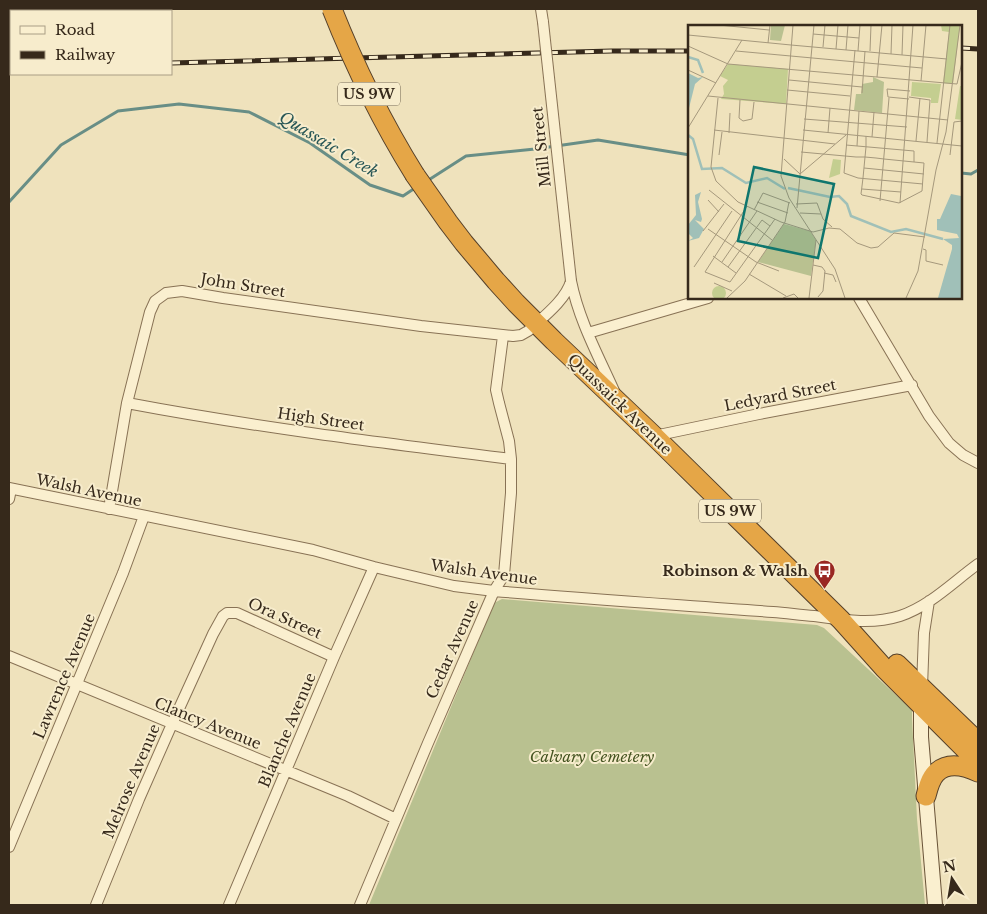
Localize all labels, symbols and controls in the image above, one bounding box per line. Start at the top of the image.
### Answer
legend [10,10,172,75]
text: Road [55,20,95,39]
inset map [688,25,962,299]
text: Railway [55,45,116,64]
road number: US 9W [338,82,400,106]
street label: Mill Street [527,106,555,188]
water label: Quassaic Creek [276,107,382,181]
street label: John Street [197,269,287,301]
street label: Quassaick Avenue [564,349,676,459]
street label: Ledyard Street [722,375,838,415]
street label: High Street [276,403,366,435]
street label: Walsh Avenue [33,469,144,510]
road number: US 9W [699,500,761,522]
street label: Walsh Avenue [428,555,539,589]
bus stop icon: Robinson & Walsh [812,558,836,589]
place label: Robinson & Walsh [662,561,808,580]
street label: Ora Street [245,593,325,643]
street label: Cedar Avenue [422,596,482,702]
street label: Lawrence Avenue [29,610,99,742]
street label: Blanche Avenue [254,670,320,790]
street label: Clancy Avenue [152,693,264,753]
street label: Melrose Avenue [98,721,164,841]
park label: Calvary Cemetery [530,747,655,766]
north arrow [927,854,977,904]
text: N [941,856,958,876]

